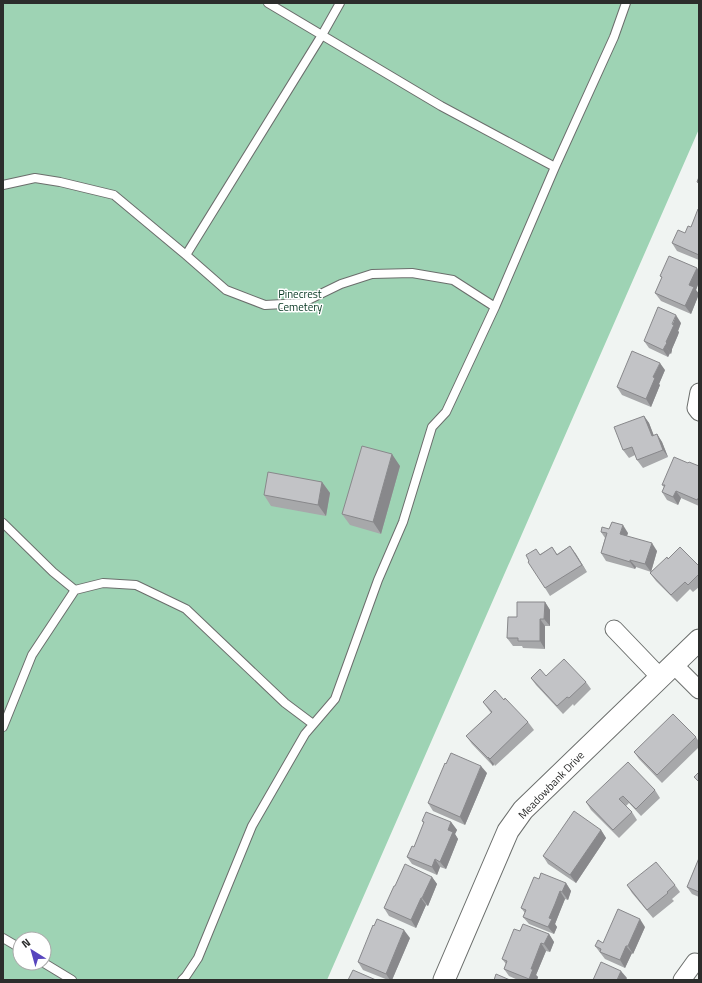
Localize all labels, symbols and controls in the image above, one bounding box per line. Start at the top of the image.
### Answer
park label: Pinecrest Cemetery [278,286,323,315]
street label: Meadowbank Drive [514,747,588,823]
north arrow [12,931,52,971]
text: N [18,934,34,952]

